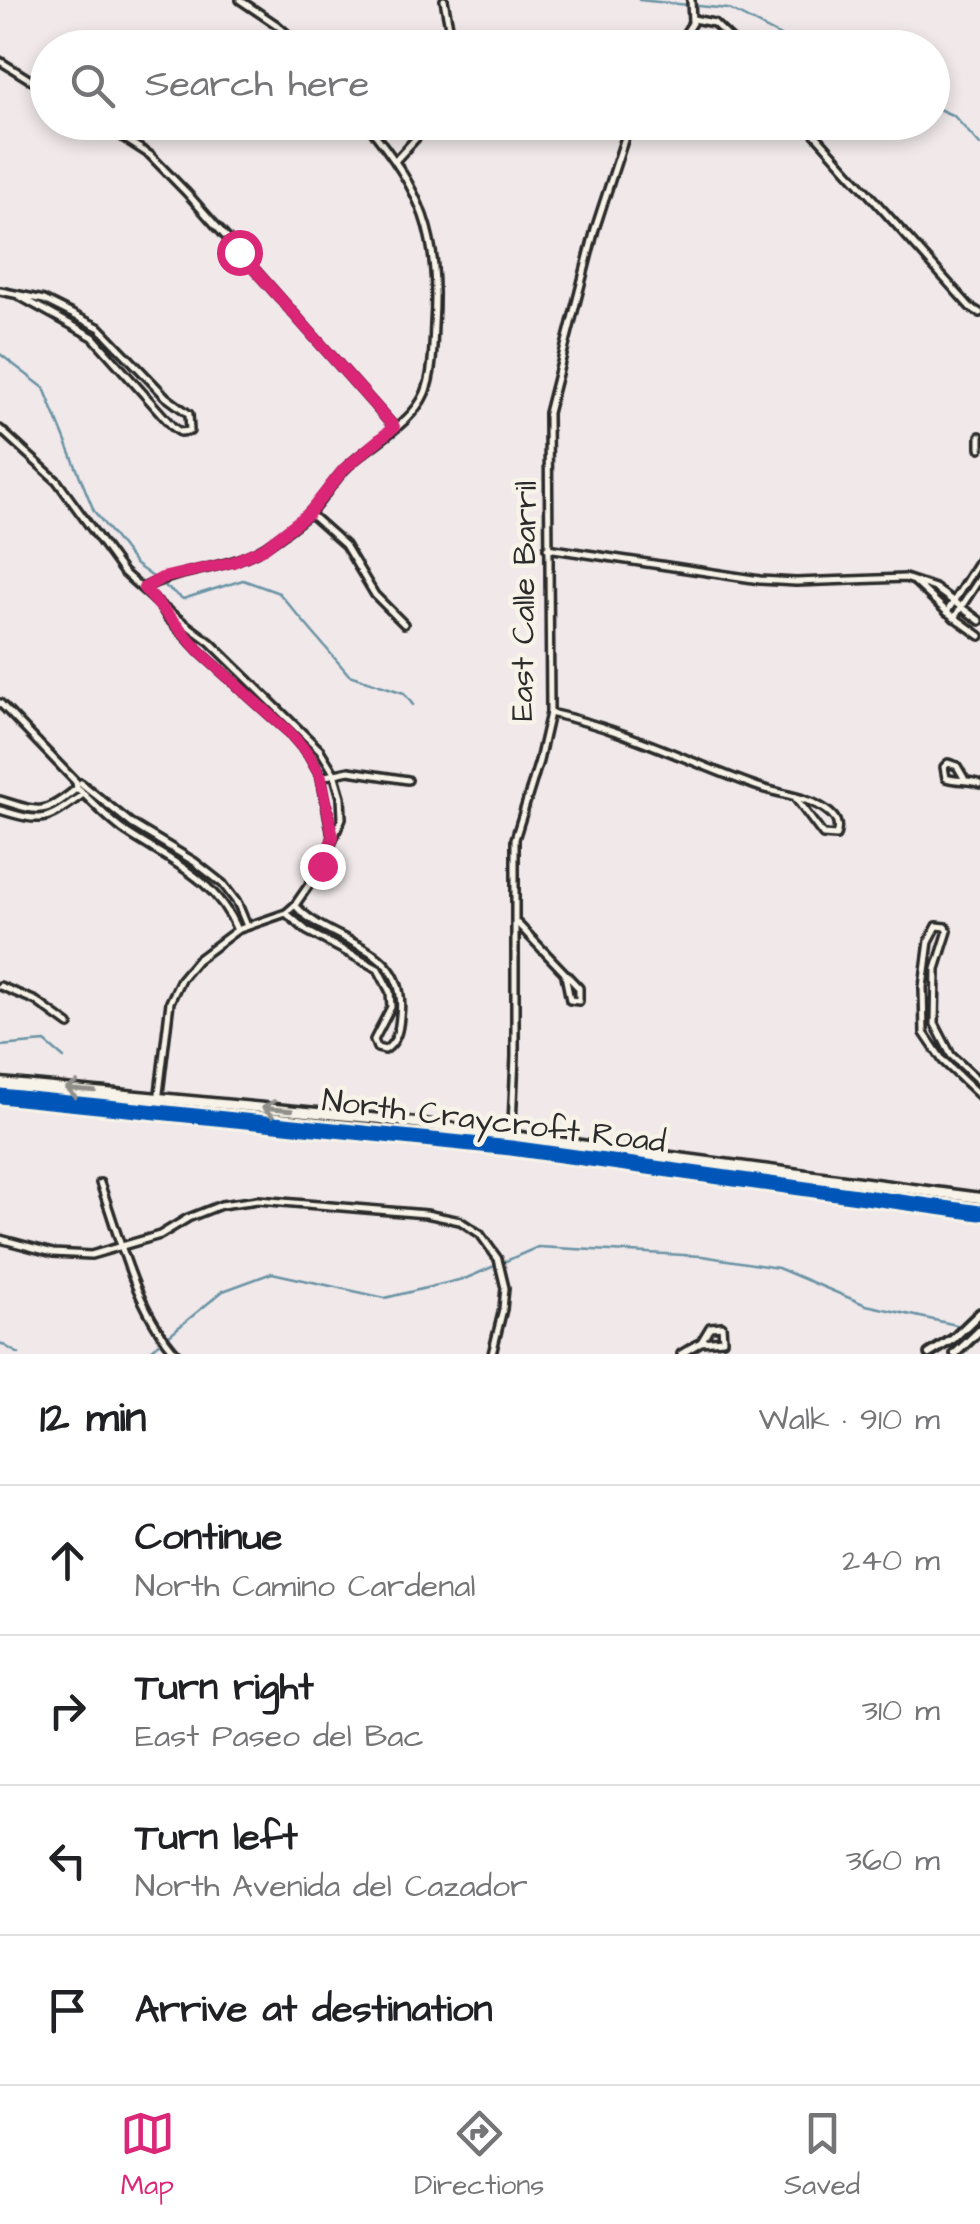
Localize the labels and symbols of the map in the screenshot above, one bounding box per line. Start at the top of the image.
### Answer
route start [217,230,263,276]
street label: East Calle Barril [500,480,549,722]
route end [300,844,346,890]
street label: North Craycroft Road [320,1078,668,1165]
one-way arrow [64,1080,96,1099]
one-way arrow [261,1099,293,1118]

